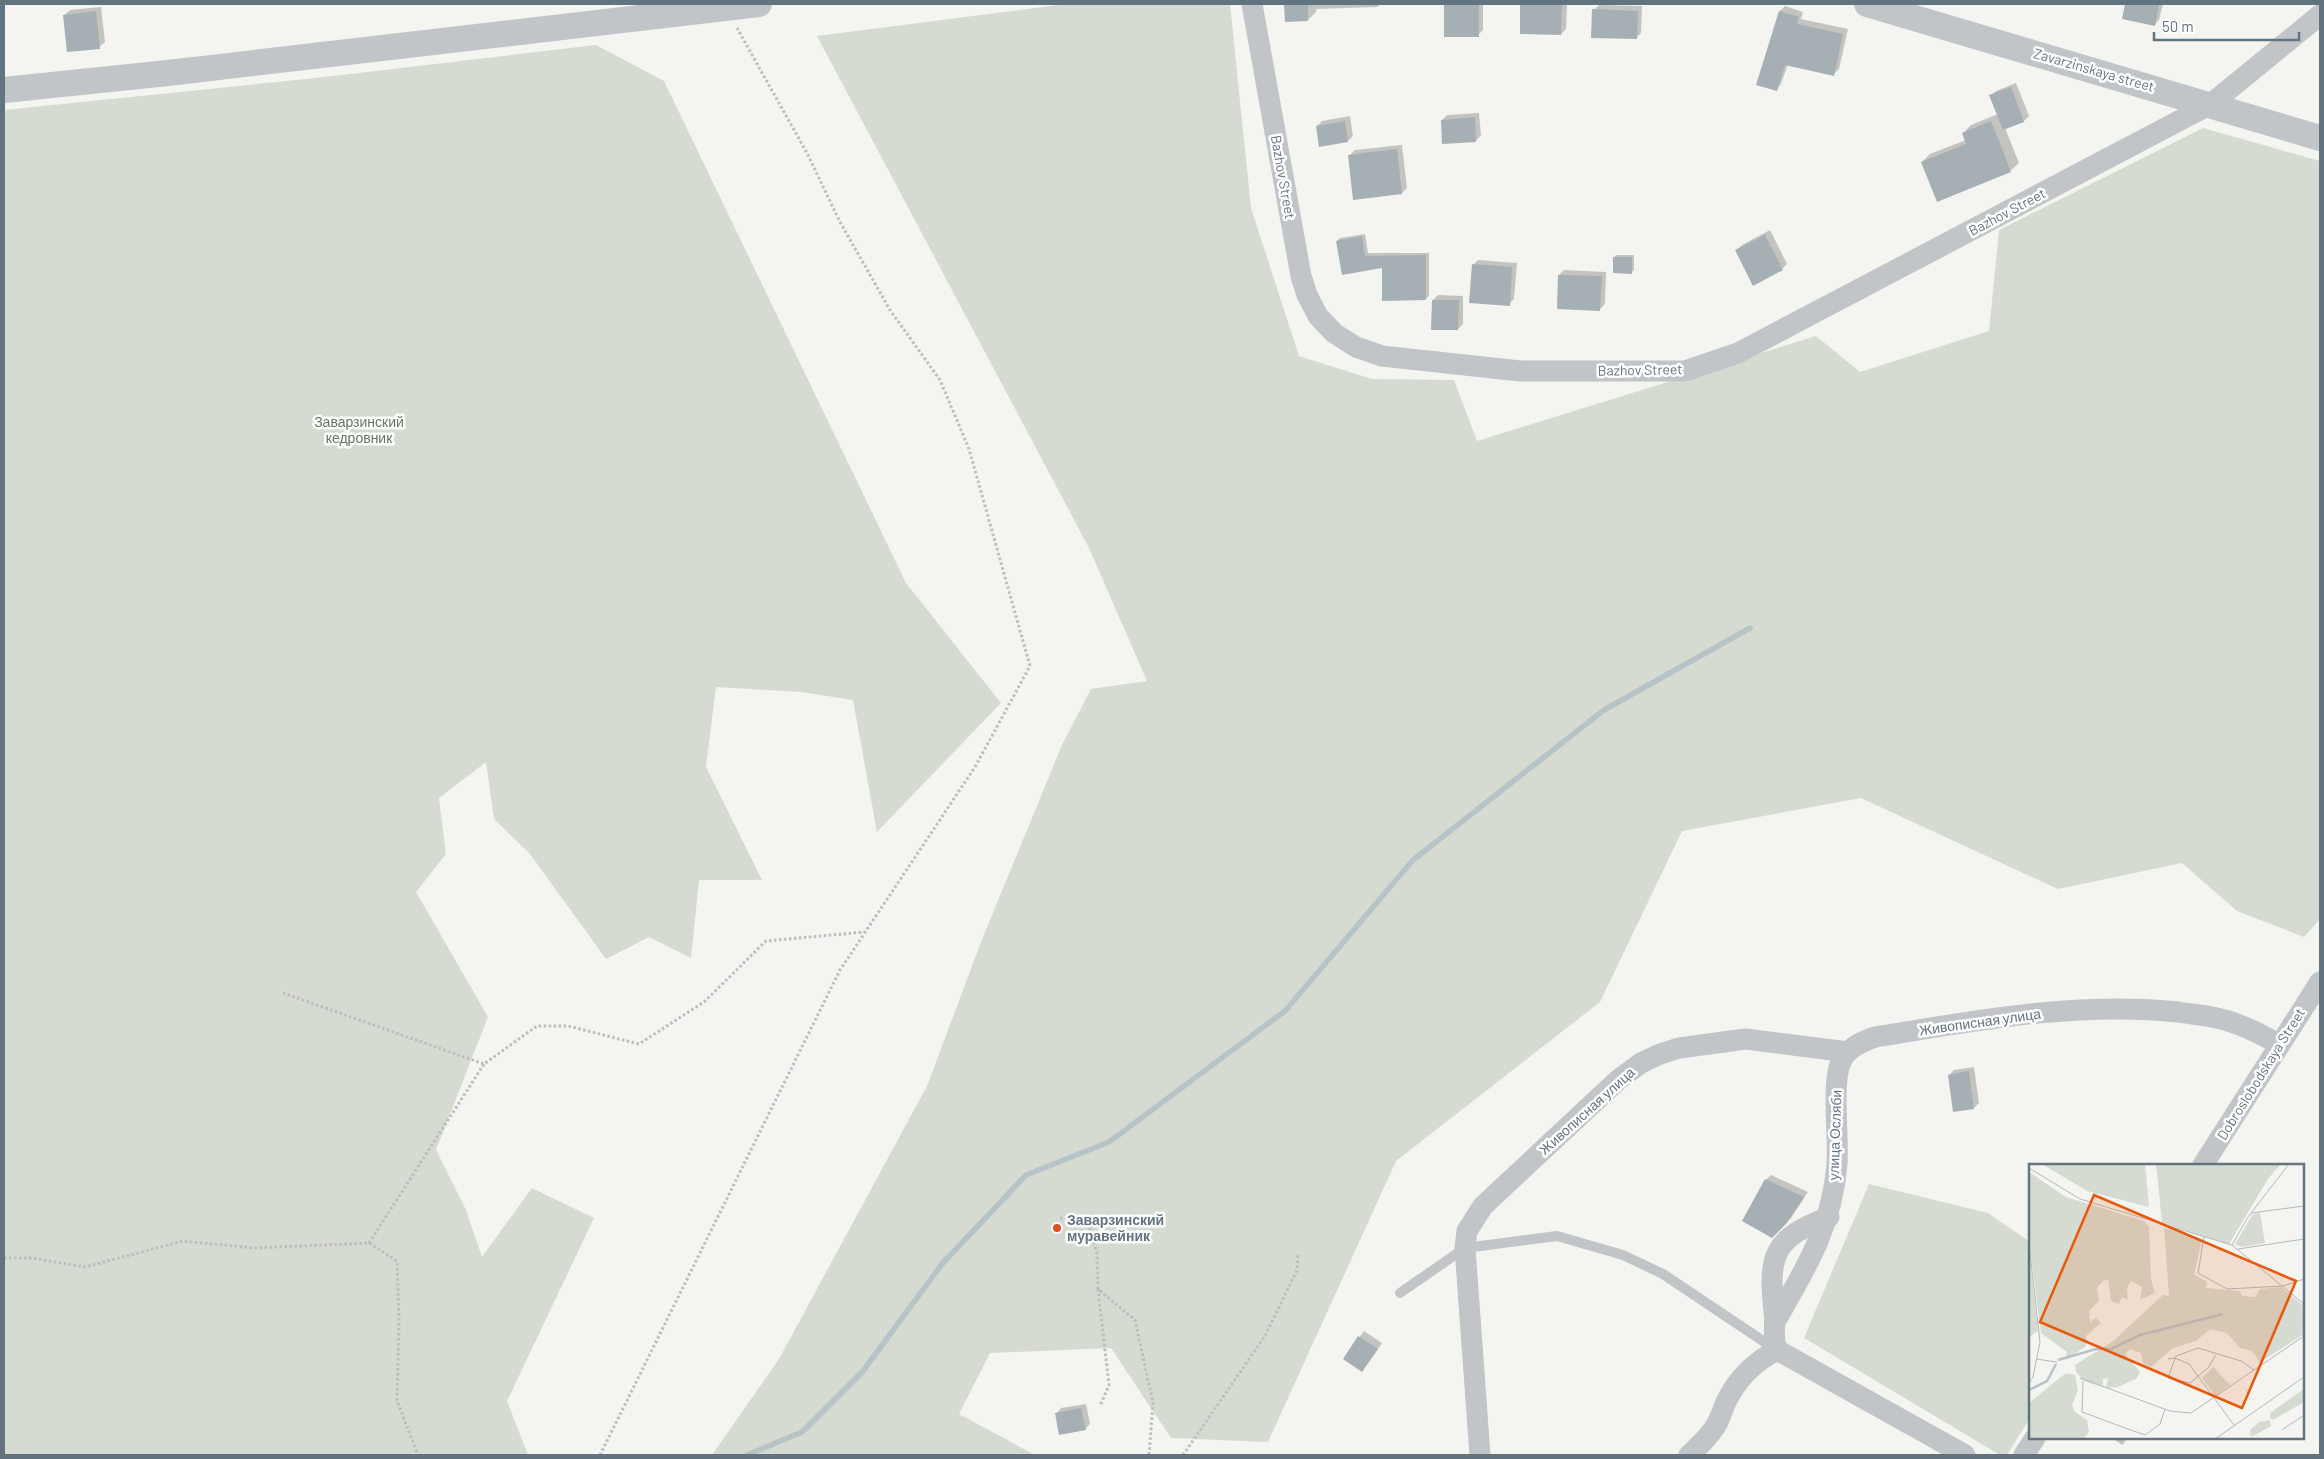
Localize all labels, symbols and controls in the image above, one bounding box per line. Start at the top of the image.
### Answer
scale bar [2154,10,2299,42]
text: 50 m [2162,17,2194,35]
street label: Zavarzinskaya street [2032,44,2156,95]
street label: Bazhov Street [1268,134,1299,220]
street label: Bazhov Street [1965,184,2048,239]
street label: Bazhov Street [1598,360,1682,379]
park label: Заварзинский кедровник [314,413,404,446]
street label: Живописная улица [1918,1005,2042,1038]
street label: Dobroslobodskaya Street [2213,1005,2308,1143]
street label: Живописная улица [1535,1063,1638,1158]
street label: улица Осляби [1824,1089,1845,1181]
inset map [2029,1164,2304,1439]
place label: Заварзинский муравейник [1067,1211,1164,1244]
marker: Заварзинский муравейник [1051,1222,1063,1234]

